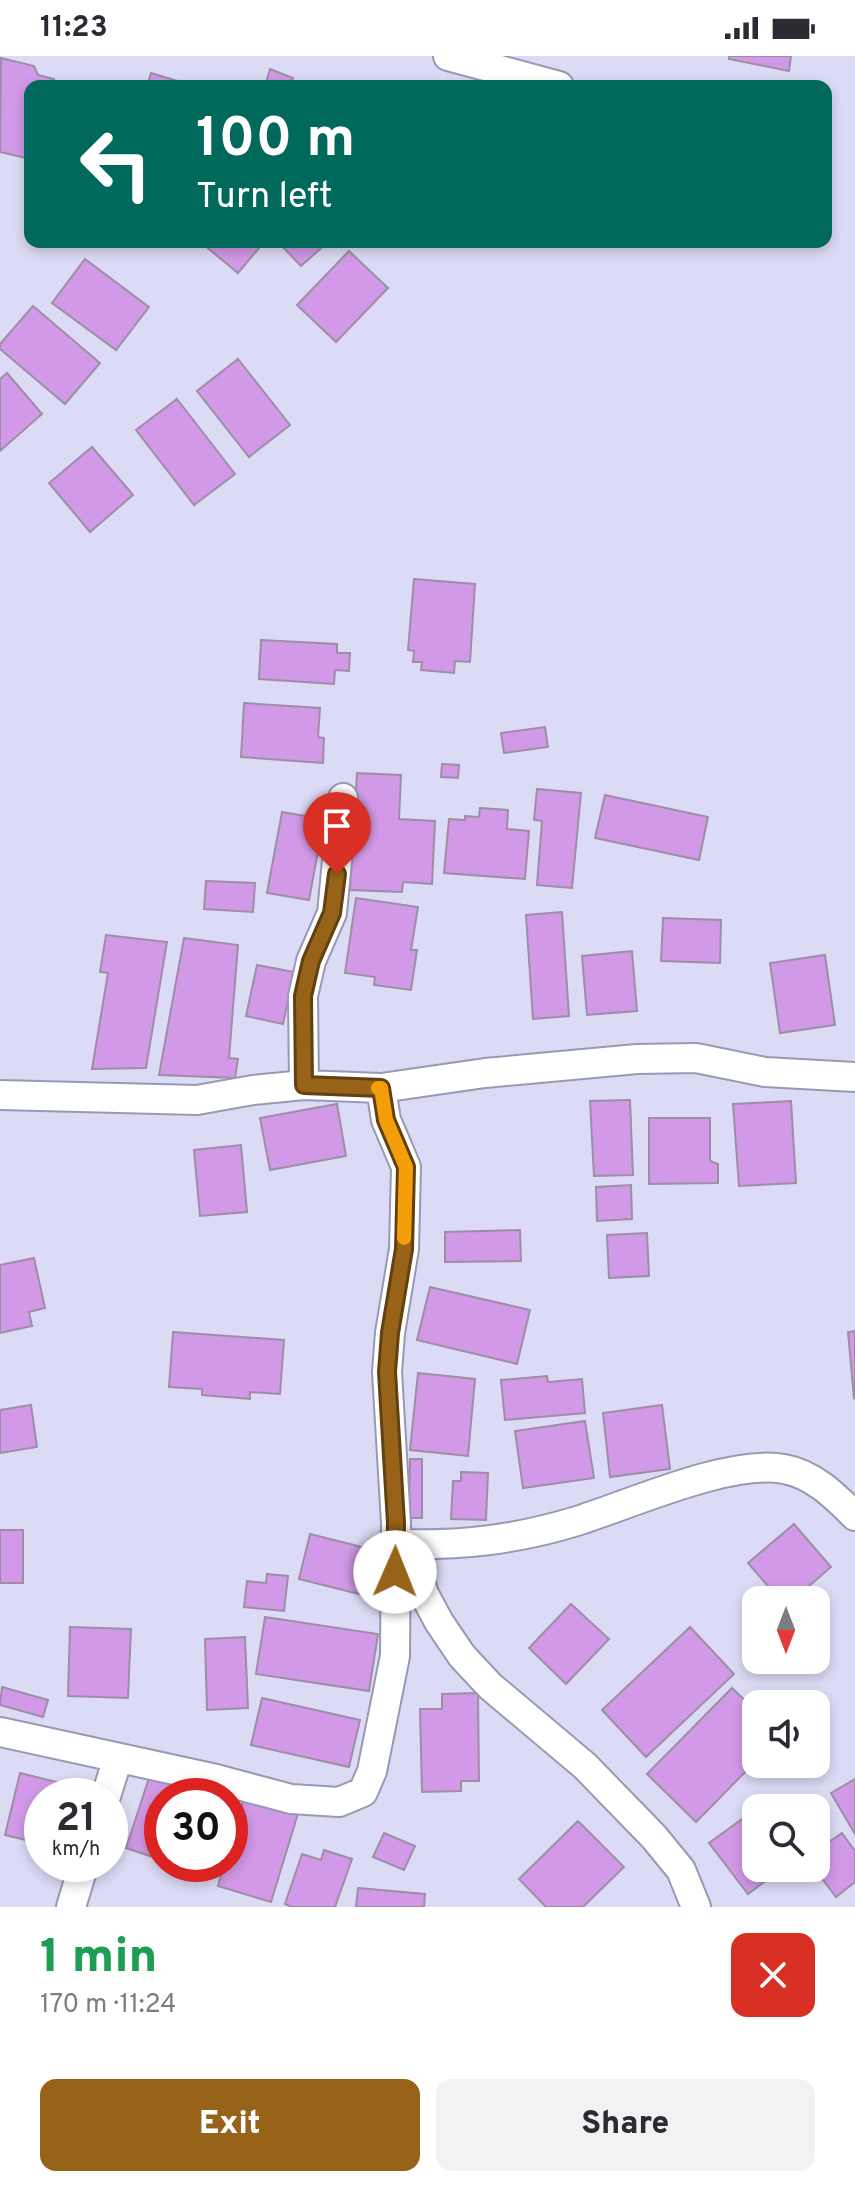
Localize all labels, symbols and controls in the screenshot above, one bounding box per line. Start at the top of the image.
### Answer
text: 11:23 [40,10,108,47]
text: 100 m [196,106,355,176]
icon: left [64,112,168,216]
text: Turn left [196,175,333,221]
pin [303,792,371,874]
icon: arrive [315,804,359,848]
position arrow [353,1530,437,1614]
north arrow [742,1586,830,1674]
map controls [742,1586,830,1882]
button: sound [742,1690,830,1778]
speed limit sign: 30 [144,1778,248,1882]
button: search [742,1794,830,1882]
text: 21 [56,1795,96,1845]
text: km/h [52,1837,100,1863]
text: 1 min [40,1929,157,1989]
button: close [731,1933,815,2017]
text: 170 m · 11:24 [40,1989,176,2022]
button: Exit [40,2079,420,2171]
button: Share [436,2079,815,2171]

